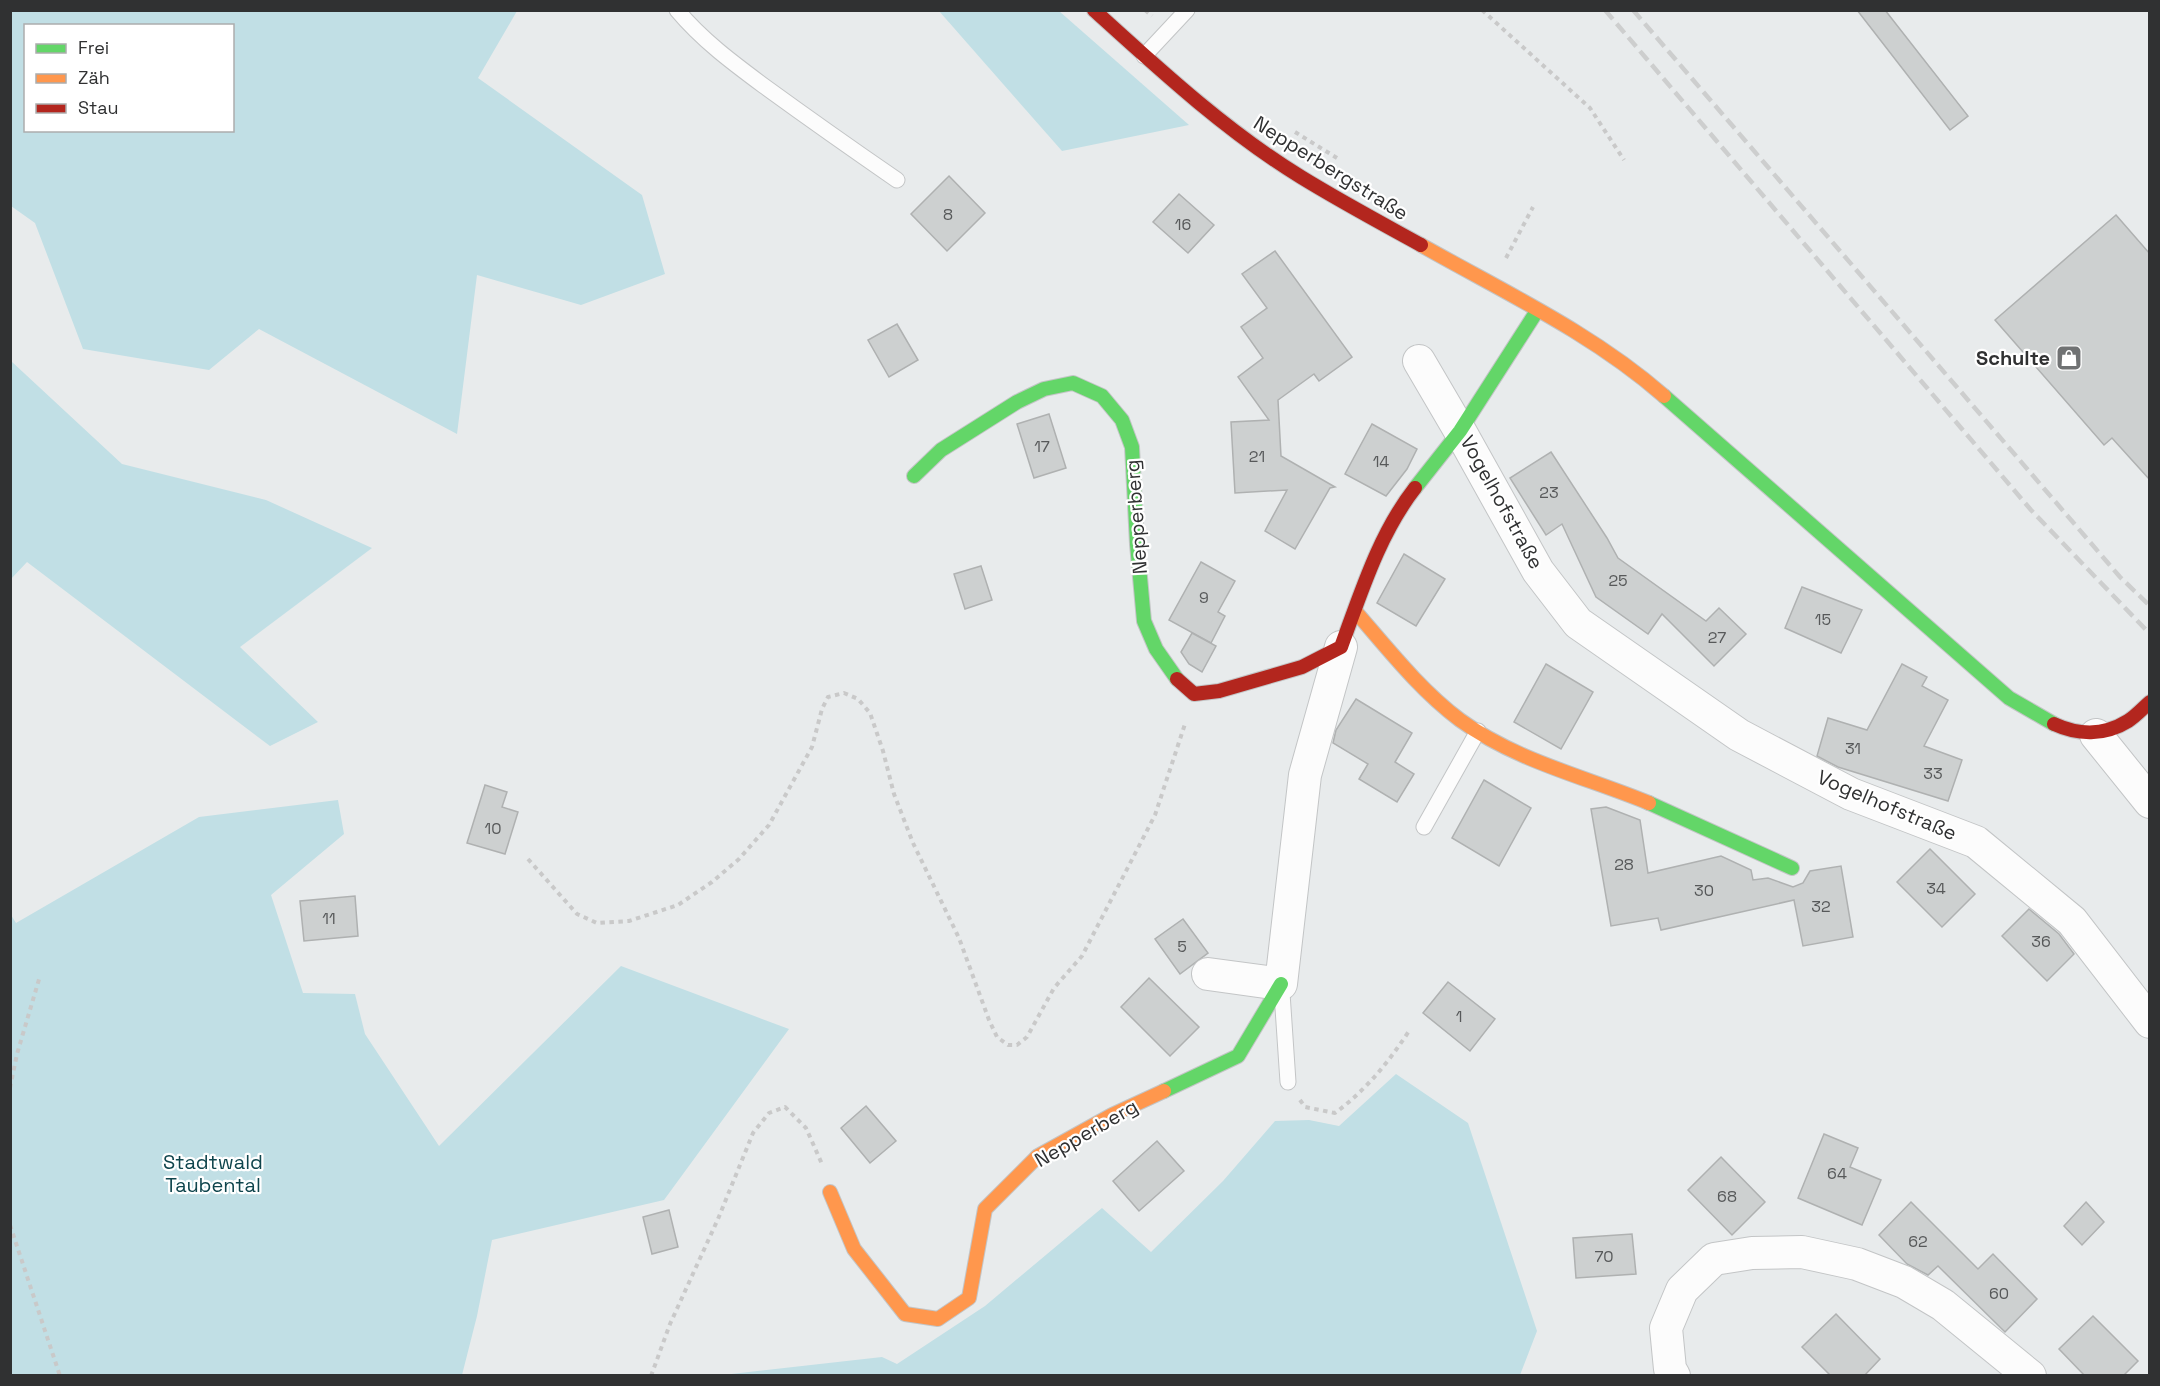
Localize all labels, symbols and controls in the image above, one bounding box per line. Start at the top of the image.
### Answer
legend [24,24,234,132]
text: Frei [78,36,109,59]
text: Zäh [78,66,110,89]
text: Stau [78,96,118,119]
street label: Nepperbergstraße [1249,110,1413,226]
house number: 8 [943,204,953,225]
house number: 16 [1175,214,1191,235]
shop icon: Schulte [2054,343,2084,373]
place label: Schulte [1976,345,2050,371]
street label: Vogelhofstraße [1454,430,1550,574]
house number: 17 [1034,436,1050,457]
house number: 21 [1249,446,1265,467]
house number: 14 [1373,451,1389,472]
street label: Nepperberg [1119,459,1153,575]
house number: 23 [1539,482,1559,503]
house number: 25 [1608,570,1628,591]
house number: 9 [1199,587,1209,608]
house number: 15 [1815,609,1831,630]
house number: 27 [1708,627,1726,648]
house number: 31 [1845,738,1861,759]
house number: 33 [1923,763,1943,784]
street label: Vogelhofstraße [1813,764,1961,846]
house number: 10 [485,818,501,839]
house number: 28 [1614,854,1634,875]
house number: 34 [1926,878,1946,899]
house number: 30 [1694,880,1714,901]
house number: 32 [1811,896,1831,917]
house number: 11 [322,908,336,929]
house number: 36 [2031,931,2051,952]
house number: 5 [1177,936,1187,957]
house number: 1 [1456,1006,1462,1027]
street label: Nepperberg [1030,1093,1142,1173]
park label: Stadtwald Taubental [163,1149,263,1198]
house number: 64 [1827,1163,1847,1184]
house number: 68 [1717,1186,1737,1207]
house number: 62 [1908,1231,1928,1252]
house number: 70 [1594,1246,1614,1267]
house number: 60 [1989,1283,2009,1304]

